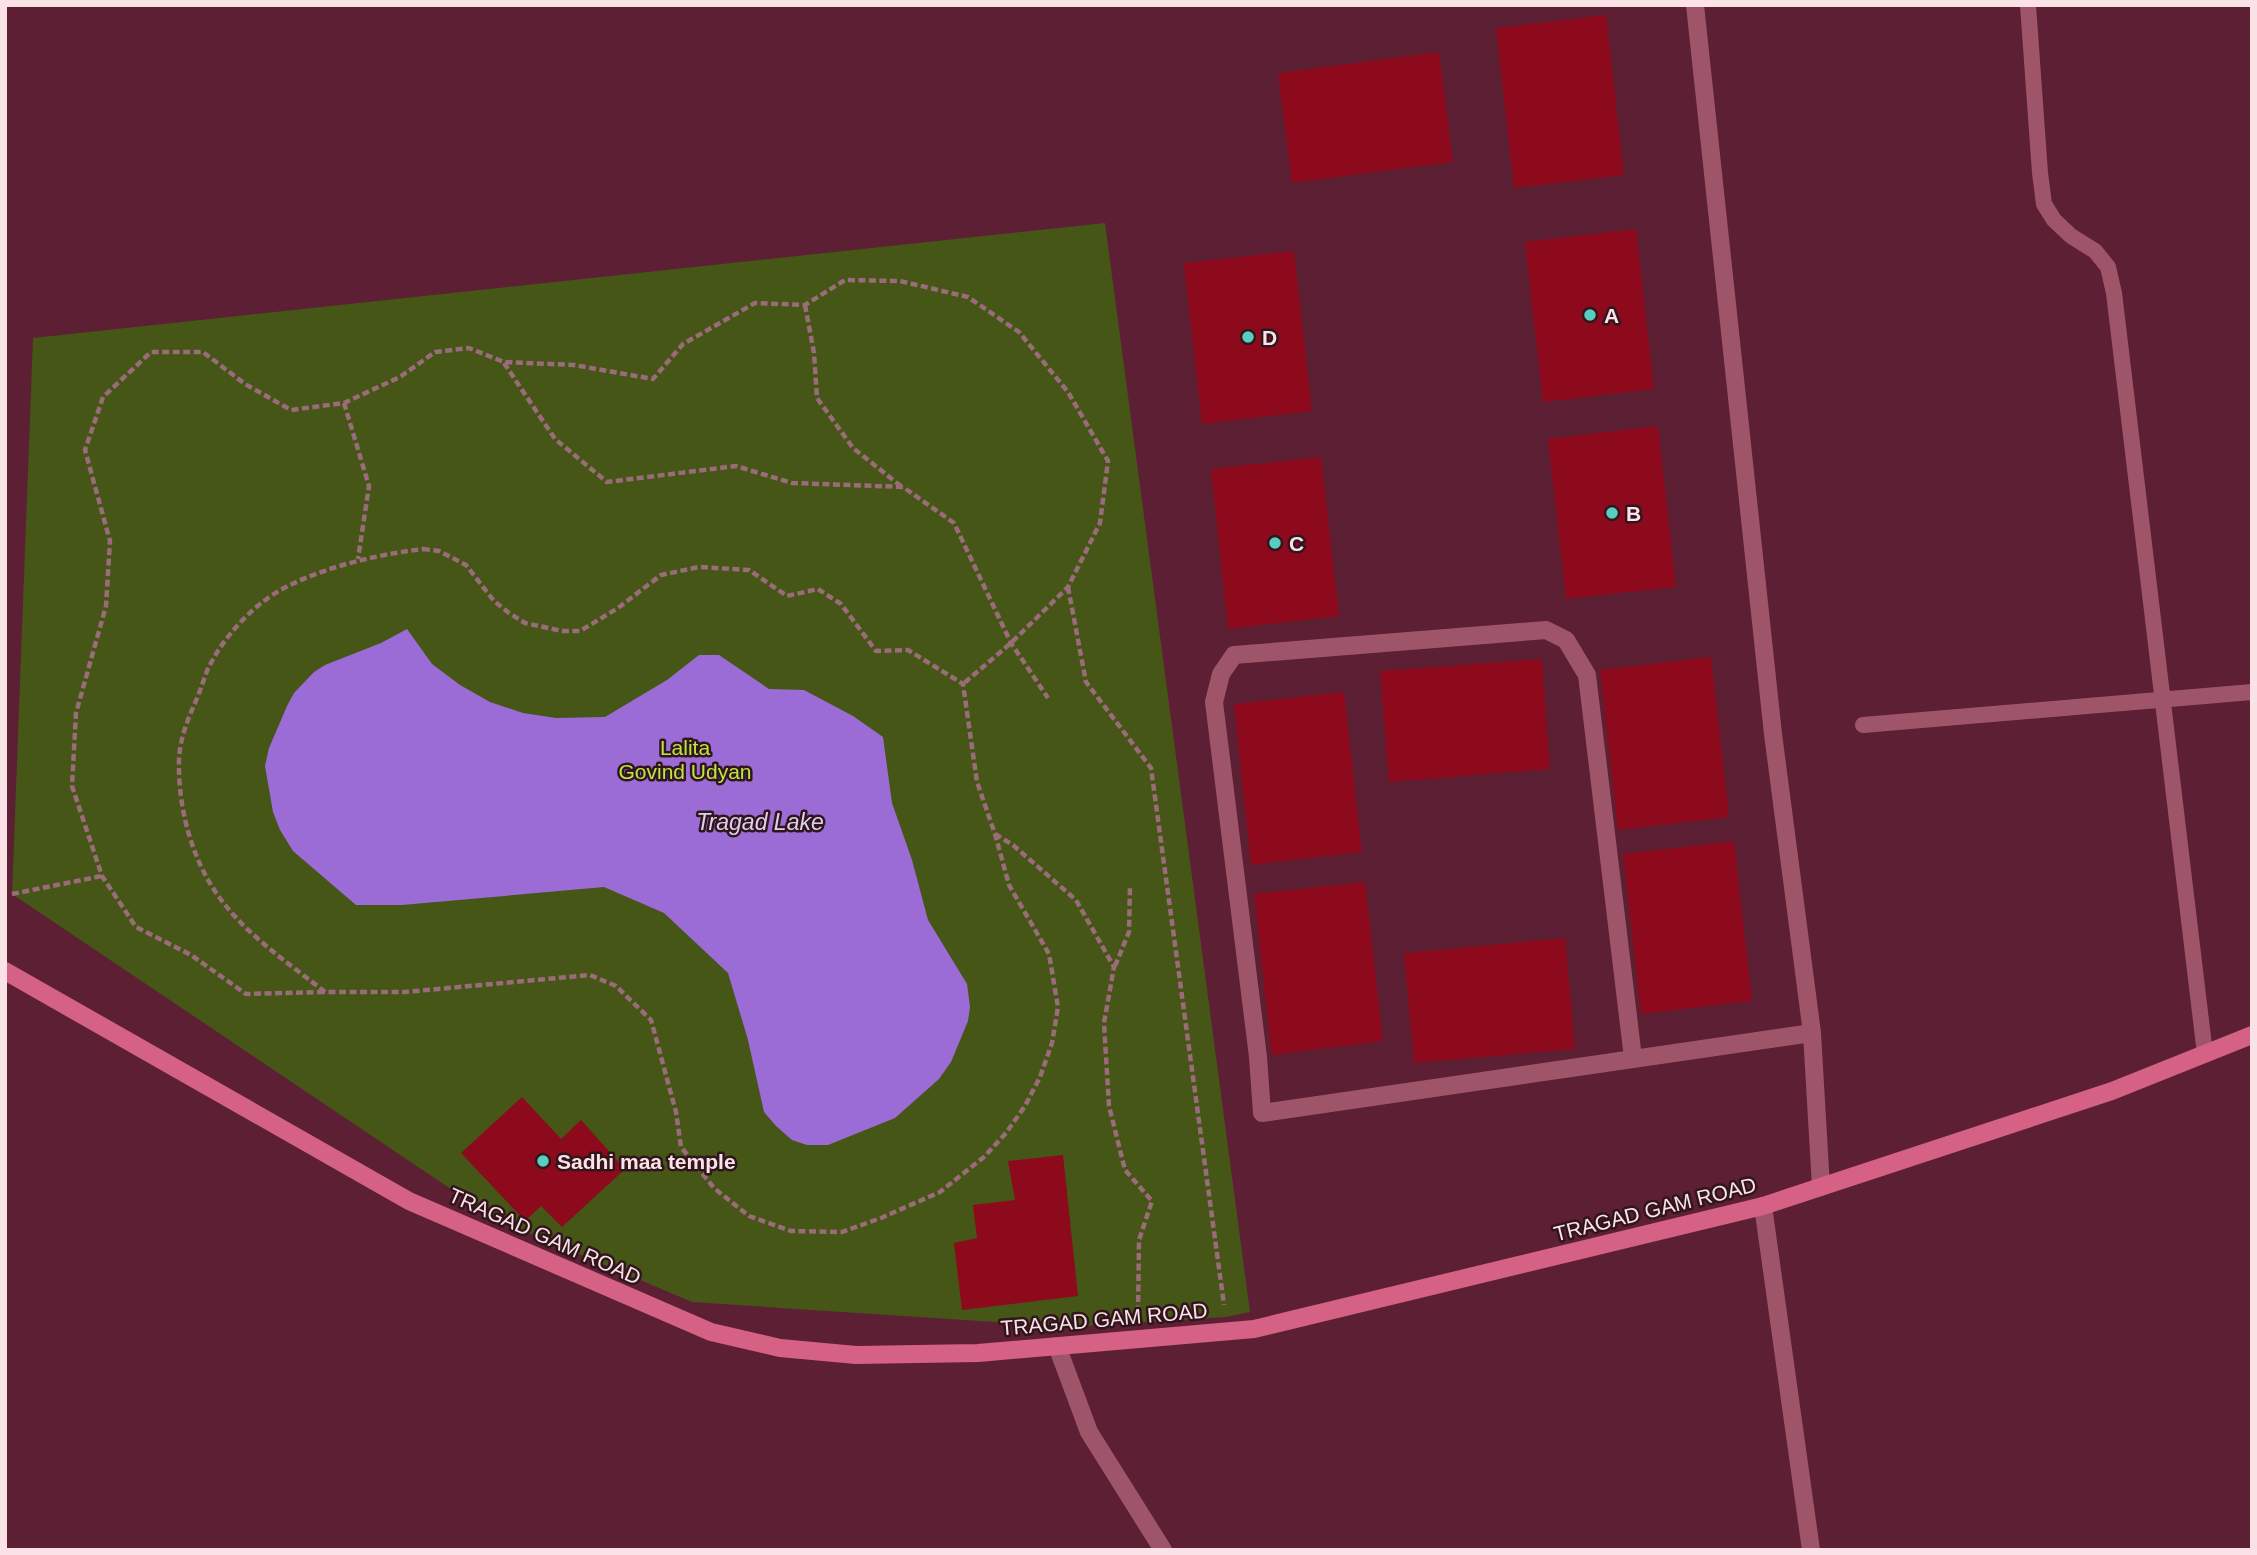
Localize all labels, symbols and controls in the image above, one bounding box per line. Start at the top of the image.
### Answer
place label: A [1604,304,1619,327]
marker: A [1582,307,1598,323]
place label: D [1262,326,1277,349]
marker: D [1240,329,1256,345]
place label: B [1626,502,1641,525]
marker: B [1604,505,1620,521]
place label: C [1289,532,1304,555]
marker: C [1267,535,1283,551]
park label: Lalita Govind Udyan [618,736,752,783]
water label: Tragad Lake [696,809,824,835]
place label: Sadhi maa temple [557,1150,736,1173]
marker: Sadhi maa temple [535,1153,551,1169]
street label: TRAGAD GAM ROAD [1551,1173,1759,1245]
street label: TRAGAD GAM ROAD [445,1183,645,1289]
street label: TRAGAD GAM ROAD [1000,1298,1208,1340]

